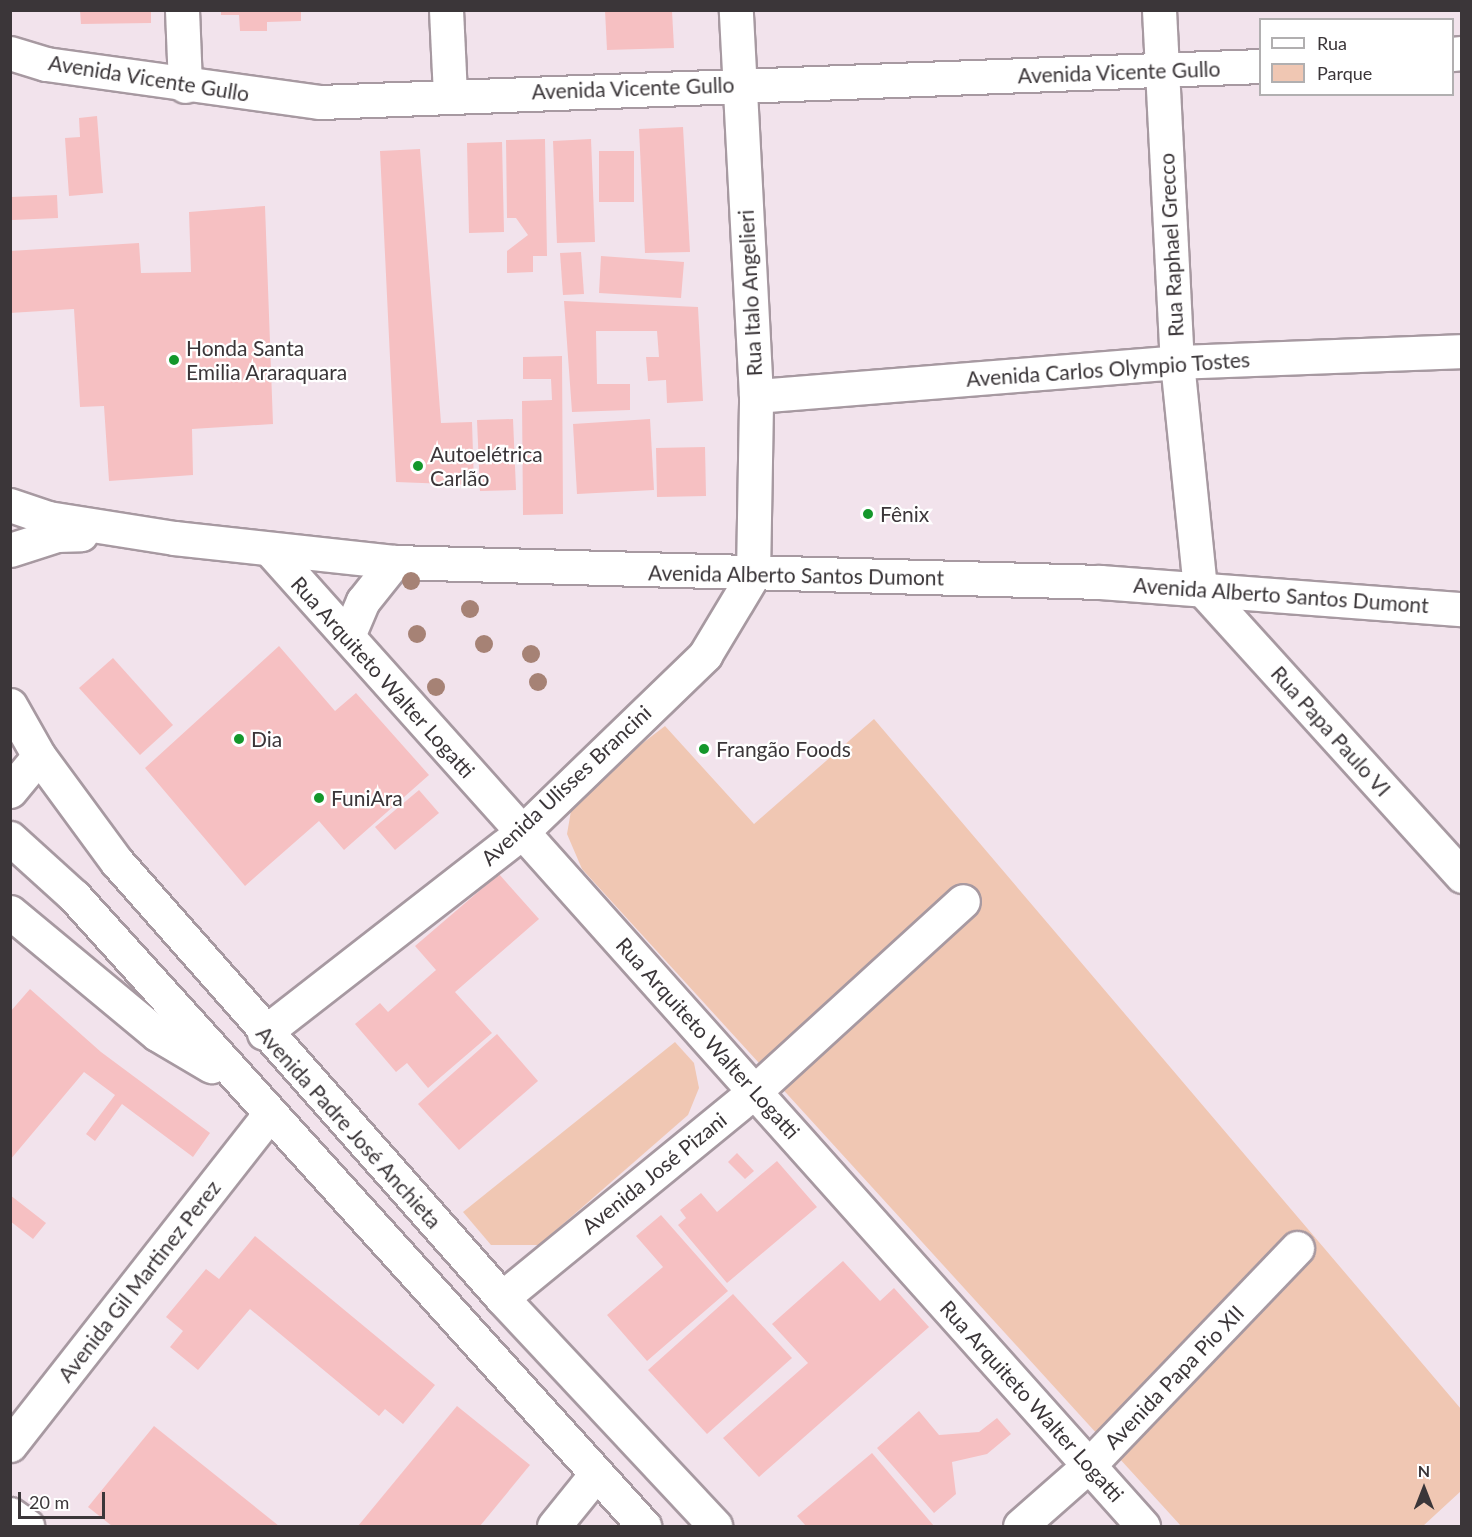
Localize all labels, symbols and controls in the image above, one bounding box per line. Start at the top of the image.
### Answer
legend [1259,18,1454,96]
text: Rua [1317,32,1347,54]
street label: Avenida Vicente Gullo [46,50,252,106]
street label: Avenida Vicente Gullo [1017,56,1221,88]
text: Parque [1317,62,1372,84]
street label: Avenida Vicente Gullo [531,72,735,104]
street label: Rua Raphael Grecco [1154,152,1188,338]
street label: Rua Italo Angelieri [733,209,767,377]
place label: Honda Santa Emilia Araraquara [186,335,348,385]
street label: Avenida Carlos Olympio Tostes [965,346,1251,392]
marker: Honda Santa Emilia Araraquara [167,353,181,367]
place label: Autoelétrica Carlão [430,441,543,491]
marker: Autoelétrica Carlão [411,459,425,473]
place label: Fênix [880,501,929,527]
marker: Fênix [861,507,875,521]
street label: Avenida Alberto Santos Dumont [647,560,945,590]
street label: Rua Arquiteto Walter Logatti [285,571,481,783]
street label: Avenida Alberto Santos Dumont [1132,572,1430,618]
street label: Rua Papa Paulo VI [1266,660,1396,802]
street label: Avenida Ulisses Brancini [476,700,656,870]
place label: Dia [251,726,282,752]
marker: Dia [232,732,246,746]
place label: Frangão Foods [716,736,851,762]
marker: Frangão Foods [697,742,711,756]
place label: FuniAra [331,785,403,811]
marker: FuniAra [312,791,326,805]
street label: Rua Arquiteto Walter Logatti [610,932,806,1144]
street label: Avenida Padre José Anchieta [251,1020,447,1234]
street label: Avenida José Pizani [576,1107,732,1239]
street label: Avenida Gil Martinez Perez [52,1175,226,1387]
street label: Rua Arquiteto Walter Logatti [934,1295,1130,1507]
street label: Avenida Papa Pio XII [1099,1300,1249,1454]
north arrow [1394,1459,1454,1519]
text: N [1418,1461,1430,1480]
scale bar [21,1480,108,1518]
text: 20 m [29,1491,69,1513]

